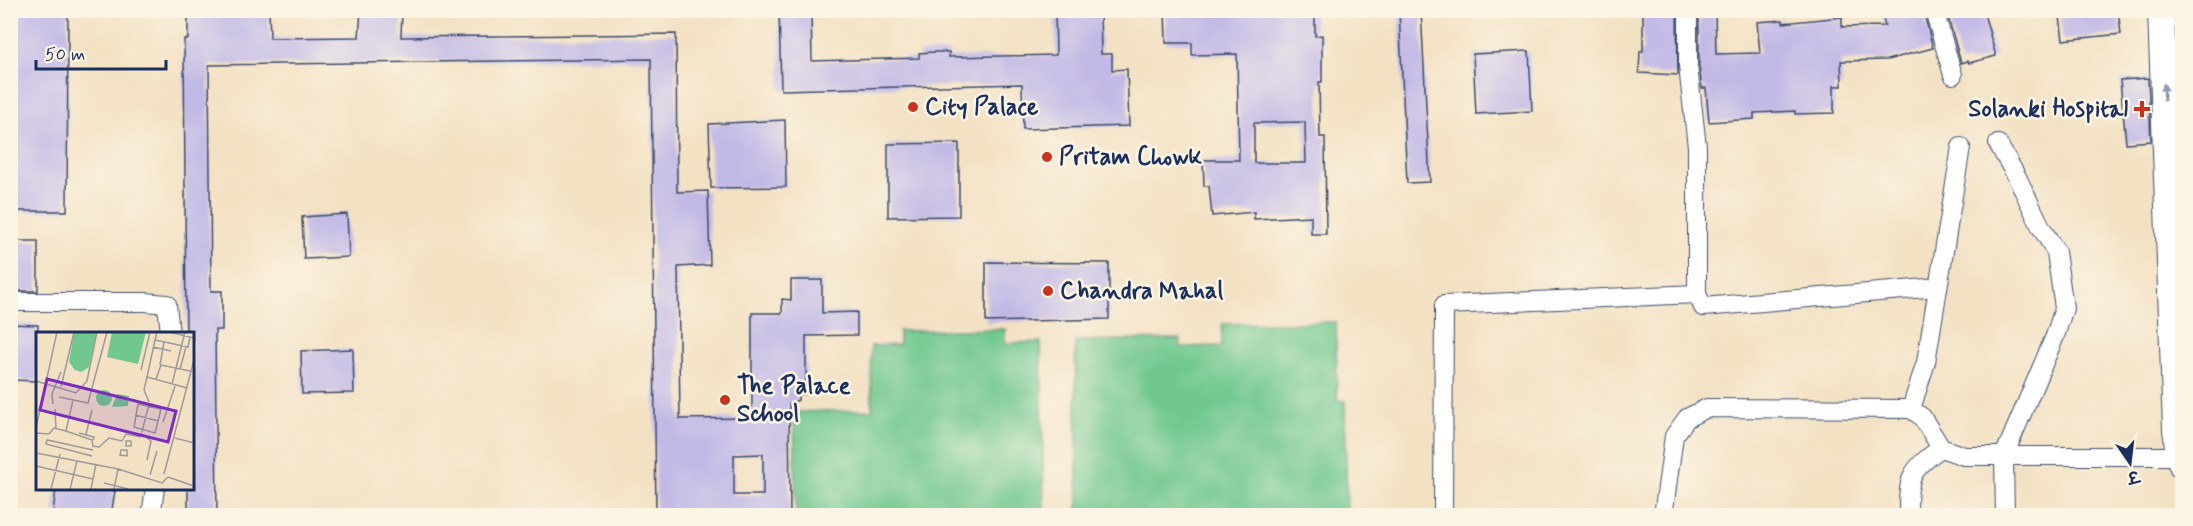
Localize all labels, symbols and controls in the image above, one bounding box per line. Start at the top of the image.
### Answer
scale bar [36,33,166,71]
text: 50 m [45,43,85,67]
one-way arrow [2159,83,2168,102]
place label: City Palace [925,92,1039,123]
place label: Solanki Hospital [1968,94,2128,125]
marker: City Palace [906,100,920,114]
marker: Solanki Hospital [2133,100,2151,118]
place label: Pritam Chowk [1059,142,1203,173]
marker: Pritam Chowk [1040,150,1054,164]
place label: Chandra Mahal [1060,276,1223,307]
marker: Chandra Mahal [1041,284,1055,298]
inset map [36,332,194,490]
place label: The Palace School [737,371,851,430]
marker: The Palace School [718,393,732,407]
north arrow [2100,433,2160,493]
text: उ [2124,464,2143,488]

